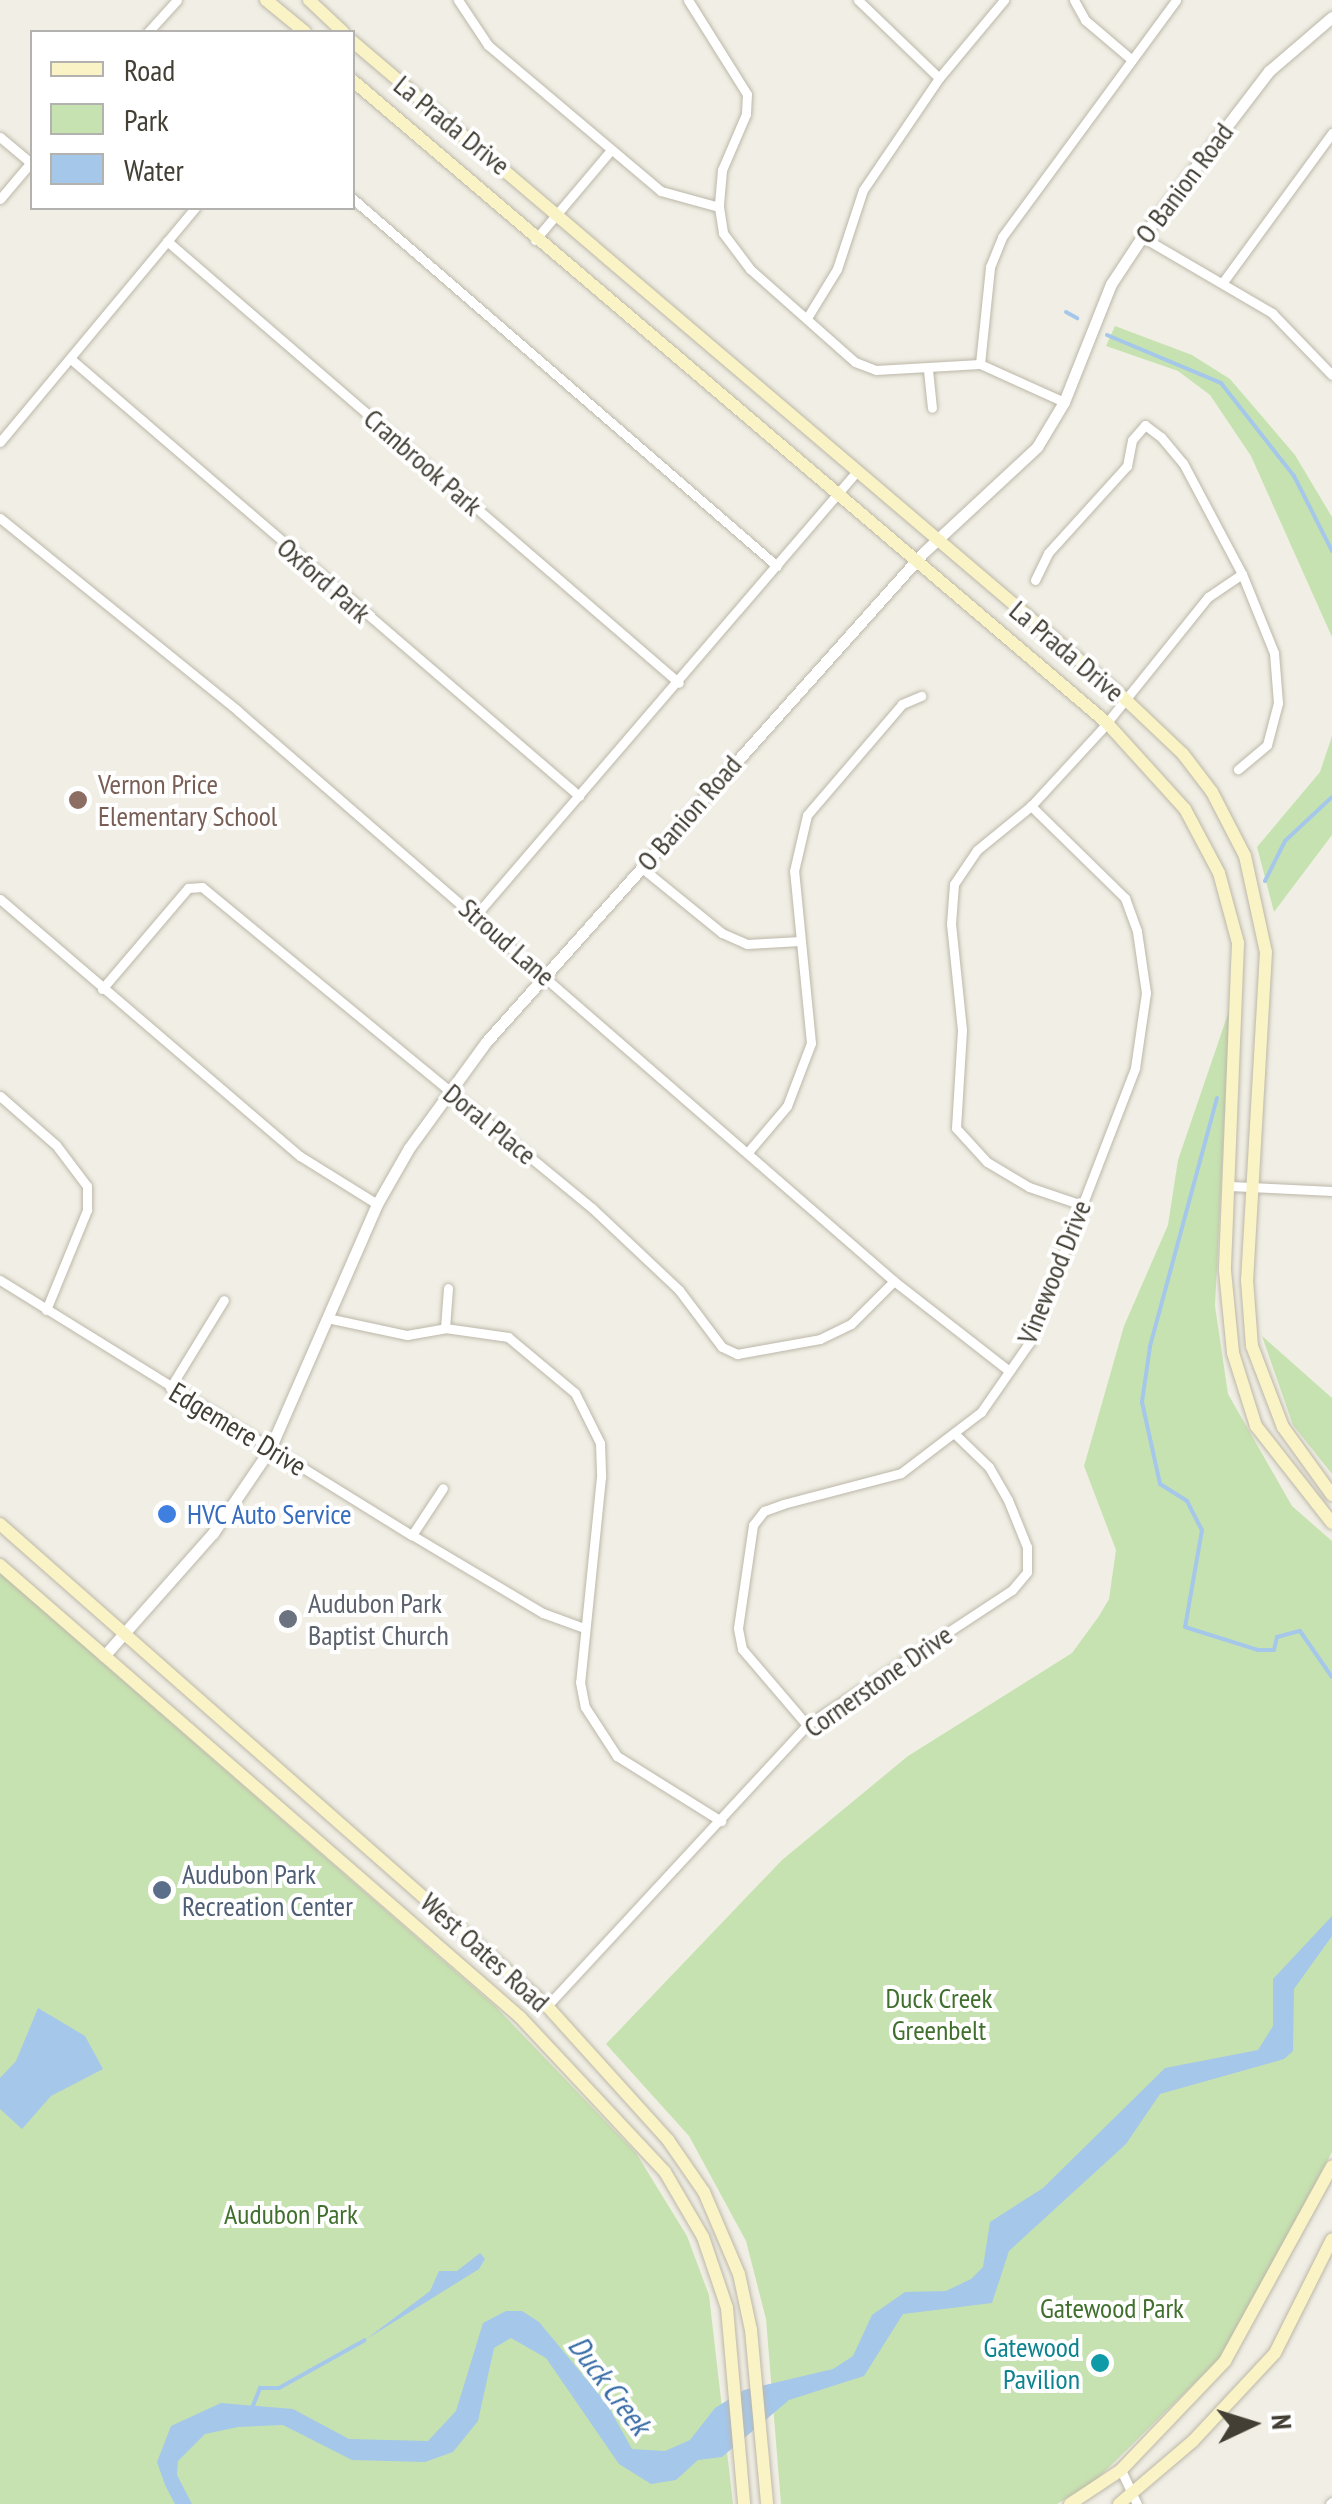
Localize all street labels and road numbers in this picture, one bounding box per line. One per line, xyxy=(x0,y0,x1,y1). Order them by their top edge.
street label: La Prada Drive xyxy=(387,68,517,182)
street label: O Banion Road xyxy=(1128,116,1240,250)
street label: Cranbrook Park xyxy=(357,401,489,523)
street label: Oxford Park xyxy=(270,530,378,630)
street label: La Prada Drive xyxy=(1003,593,1131,709)
street label: O Banion Road xyxy=(630,748,748,878)
street label: Stroud Lane xyxy=(452,891,562,993)
street label: Doral Place xyxy=(437,1076,543,1172)
street label: Vinewood Drive xyxy=(1010,1195,1098,1349)
street label: Edgemere Drive xyxy=(164,1375,312,1483)
street label: Cornerstone Drive xyxy=(797,1618,959,1744)
street label: West Oates Road xyxy=(414,1886,556,2018)

